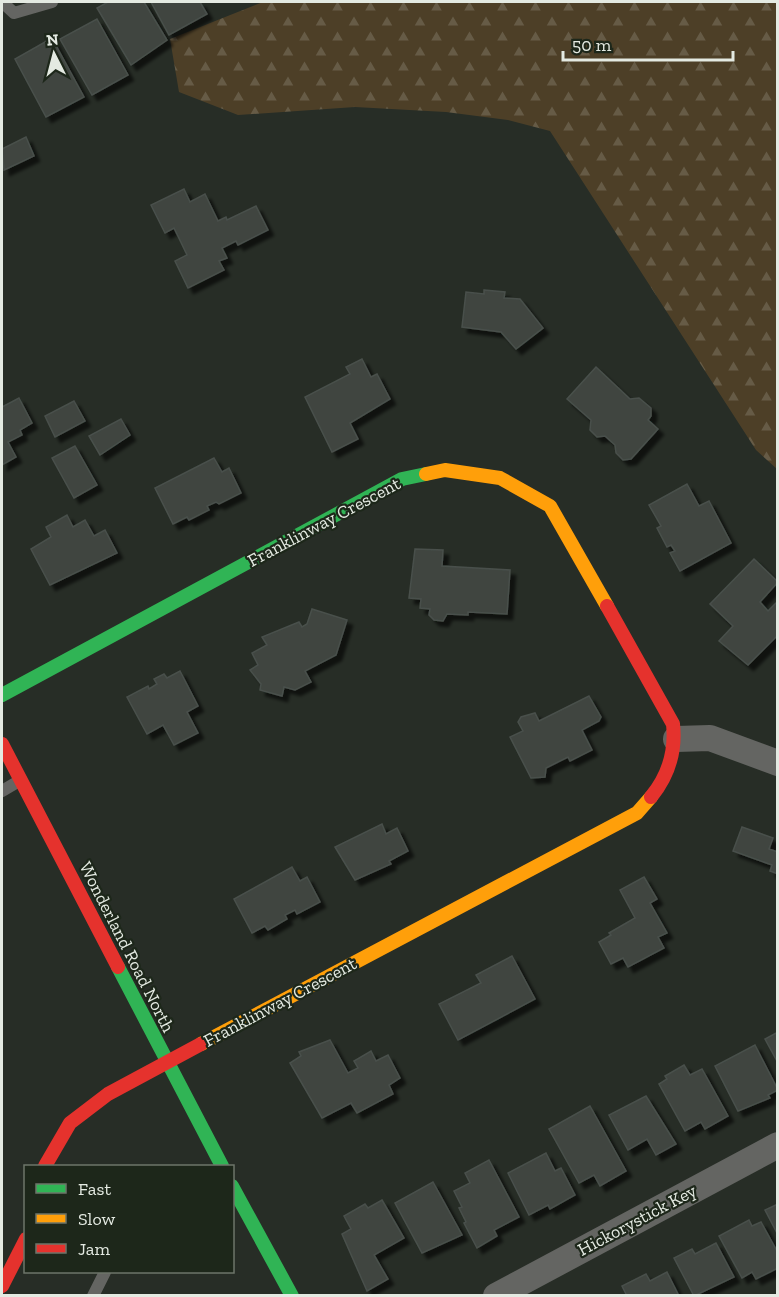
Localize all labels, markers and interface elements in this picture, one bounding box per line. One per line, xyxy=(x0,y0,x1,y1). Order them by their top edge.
north arrow xyxy=(24,24,84,84)
scale bar xyxy=(563,24,732,62)
text: N xyxy=(45,29,60,50)
text: 50 m xyxy=(572,34,612,56)
street label: Franklinway Crescent xyxy=(244,472,405,572)
street label: Wonderland Road North xyxy=(74,858,180,1036)
street label: Franklinway Crescent xyxy=(200,952,361,1052)
legend xyxy=(24,1165,234,1273)
text: Fast xyxy=(78,1178,111,1200)
street label: Hickorystick Key xyxy=(574,1179,701,1261)
text: Slow xyxy=(78,1208,115,1230)
text: Jam xyxy=(78,1238,110,1260)

